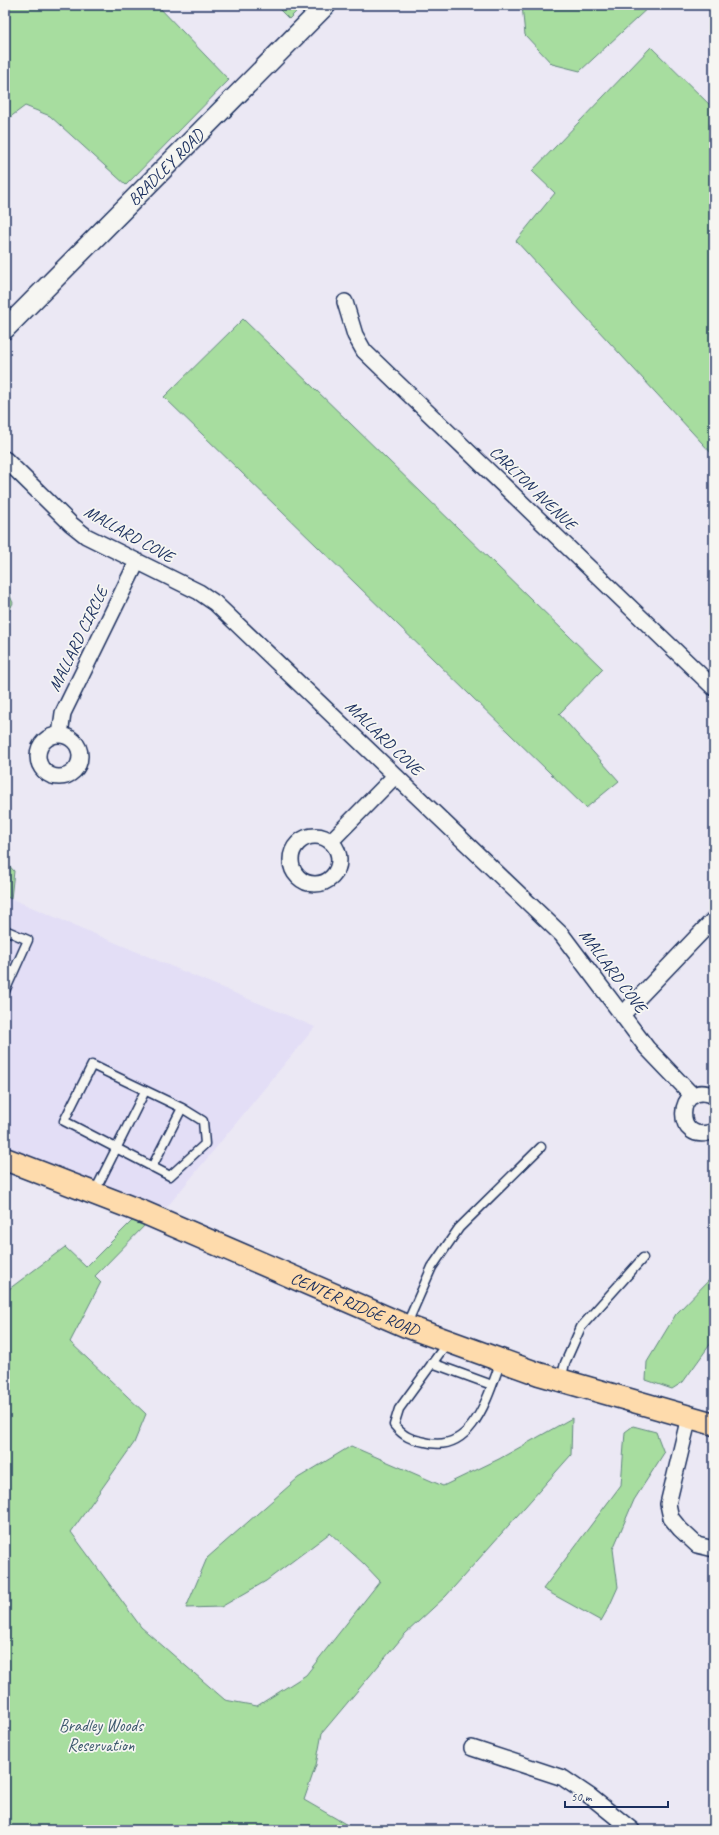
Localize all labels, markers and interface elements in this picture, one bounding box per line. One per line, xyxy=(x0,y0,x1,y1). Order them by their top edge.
street label: BRADLEY ROAD xyxy=(123,123,209,210)
street label: CARLTON AVENUE xyxy=(485,441,583,537)
street label: MALLARD COVE xyxy=(81,501,179,568)
street label: MALLARD CIRCLE xyxy=(44,581,113,695)
street label: MALLARD COVE xyxy=(341,696,428,781)
street label: MALLARD COVE xyxy=(575,925,652,1018)
street label: CENTER RIDGE ROAD xyxy=(288,1267,424,1341)
park label: Bradley Woods Reservation xyxy=(59,1715,145,1756)
scale bar xyxy=(565,1783,668,1809)
text: 50 m xyxy=(571,1789,593,1805)

